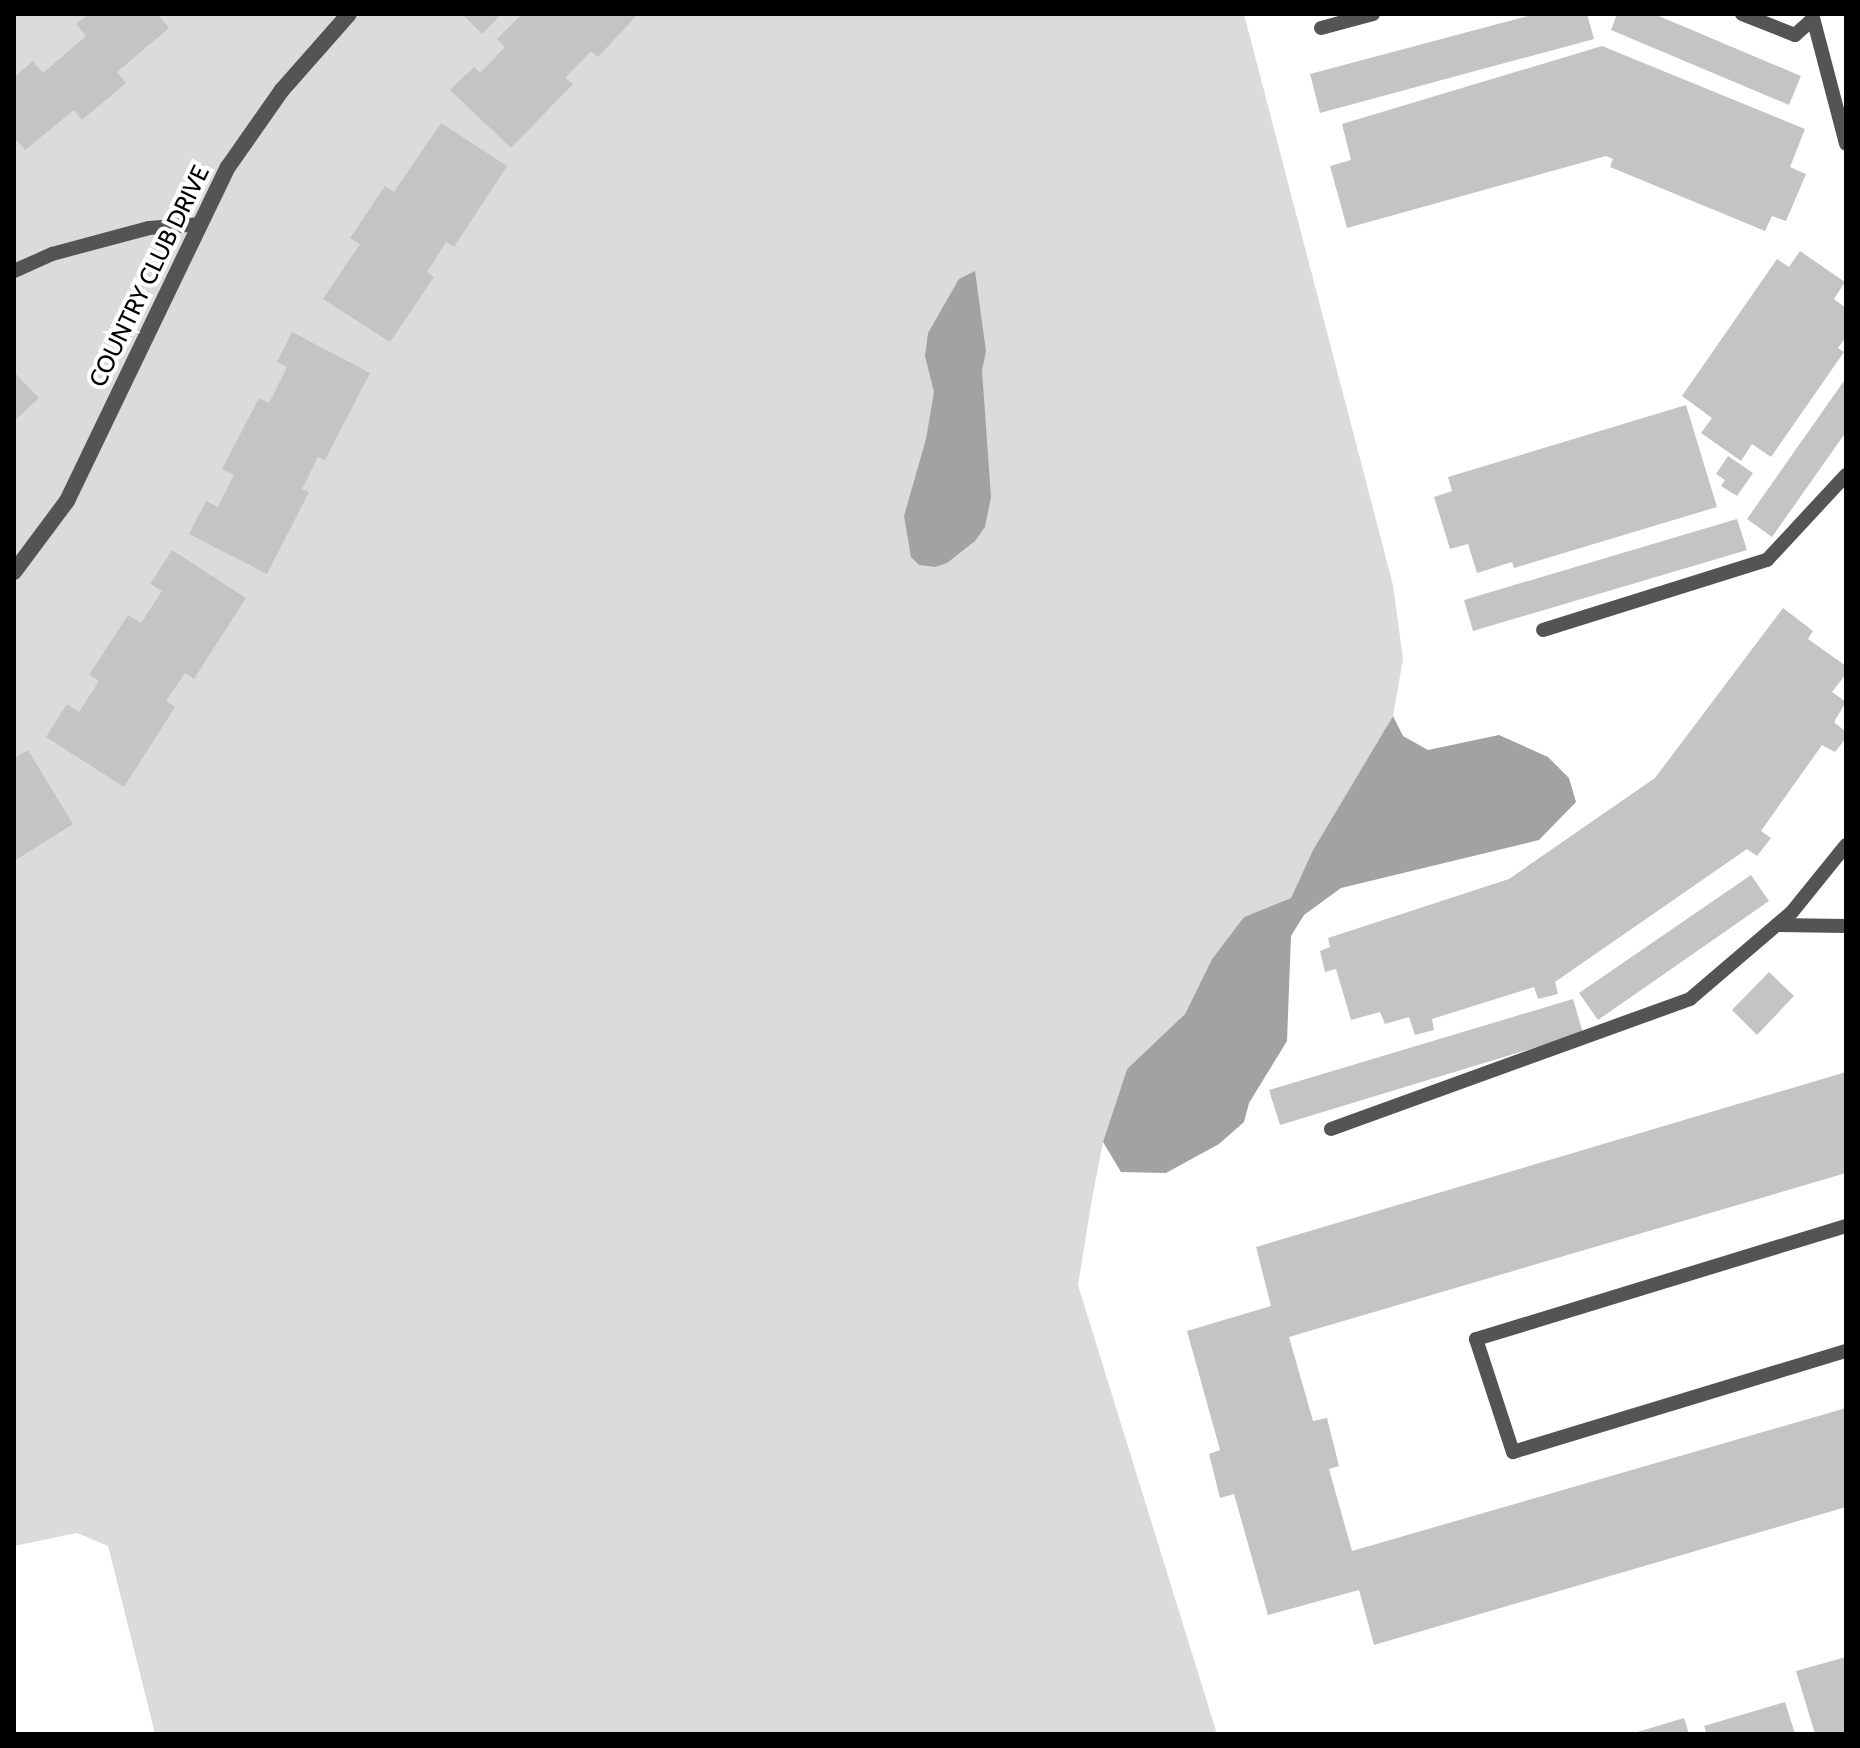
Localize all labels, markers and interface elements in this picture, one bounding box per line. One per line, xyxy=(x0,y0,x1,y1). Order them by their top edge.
street label: COUNTRY CLUB DRIVE xyxy=(83,161,215,391)

